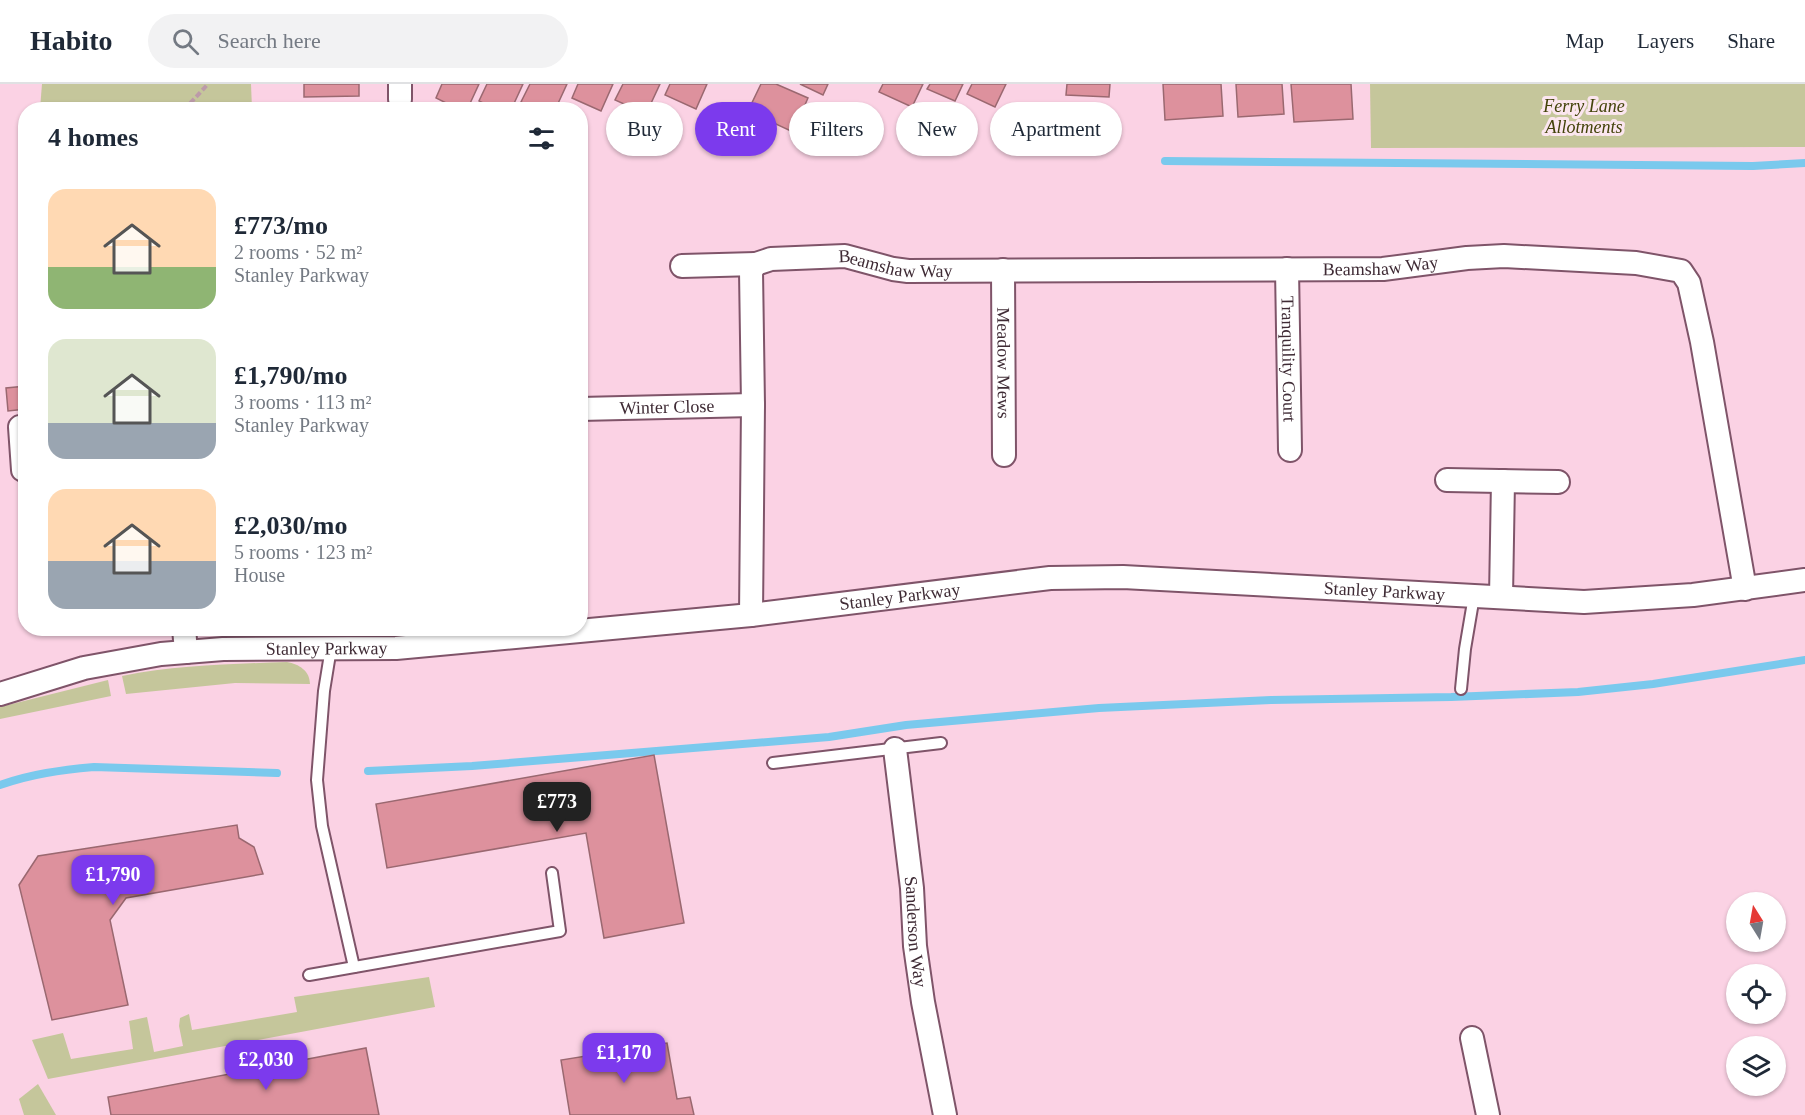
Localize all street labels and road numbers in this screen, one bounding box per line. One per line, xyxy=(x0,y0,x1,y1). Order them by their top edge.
street label: Beamshaw Way xyxy=(838,246,953,281)
street label: Beamshaw Way xyxy=(1323,252,1439,279)
street label: Tranquility Court xyxy=(1277,296,1300,422)
street label: Meadow Mews xyxy=(993,307,1014,419)
street label: Winter Close xyxy=(619,396,715,418)
street label: Stanley Parkway xyxy=(1323,578,1446,604)
street label: Stanley Parkway xyxy=(838,579,961,614)
street label: Stanley Parkway xyxy=(266,638,387,659)
street label: Sanderson Way xyxy=(901,875,931,989)

